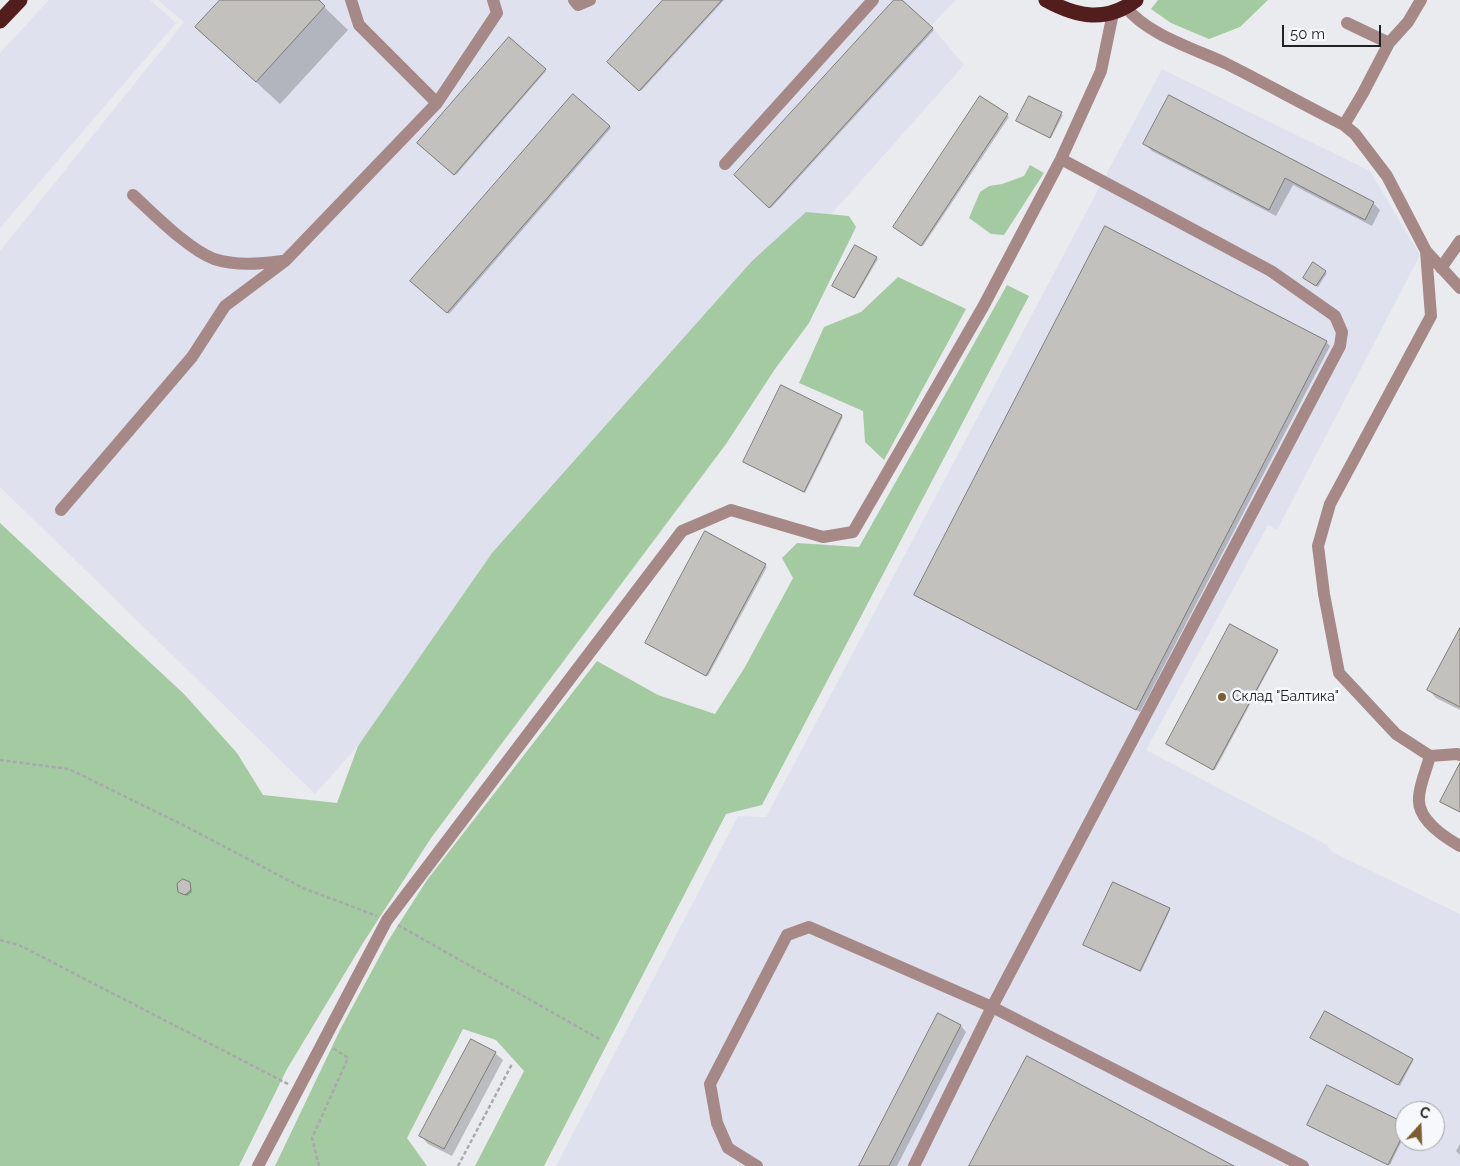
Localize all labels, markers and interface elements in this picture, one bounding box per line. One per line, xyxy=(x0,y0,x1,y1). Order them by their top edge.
scale bar xyxy=(1285,15,1384,47)
text: 50 m xyxy=(1290,25,1325,43)
place label: Склад "Балтика" xyxy=(1232,689,1339,705)
marker: Склад "Балтика" xyxy=(1216,691,1228,703)
north arrow xyxy=(1395,1101,1445,1151)
text: С xyxy=(1418,1104,1432,1122)

